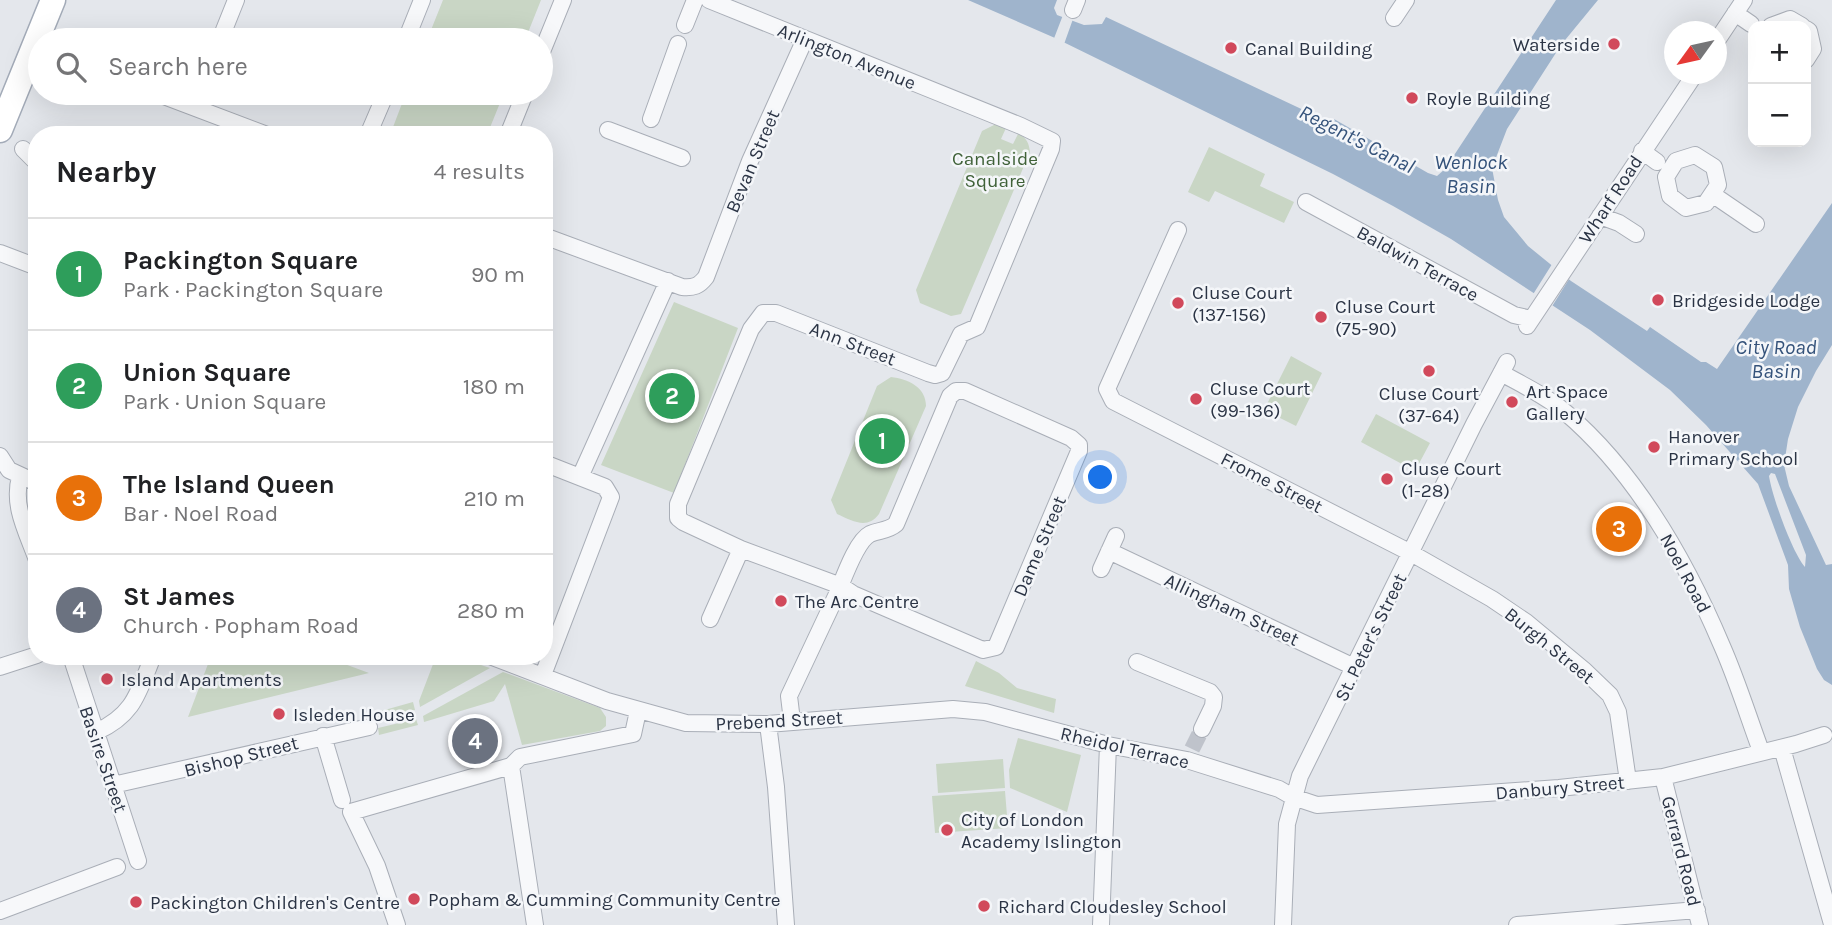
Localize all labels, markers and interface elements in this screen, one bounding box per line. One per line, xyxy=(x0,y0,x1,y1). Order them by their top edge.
street label: Arlington Avenue xyxy=(774,19,919,95)
north arrow xyxy=(1664,21,1727,84)
map controls xyxy=(1748,21,1811,147)
button: + xyxy=(1748,21,1811,84)
search box xyxy=(28,28,553,105)
place label: Waterside xyxy=(1513,34,1600,56)
marker: Waterside xyxy=(1606,36,1622,52)
place label: Canal Building xyxy=(1245,38,1373,60)
marker: Canal Building xyxy=(1223,40,1239,56)
icon: search xyxy=(52,48,90,86)
text: Search here xyxy=(108,51,248,82)
button: − xyxy=(1748,84,1811,147)
place label: Royle Building xyxy=(1426,88,1550,110)
marker: Royle Building xyxy=(1404,90,1420,106)
water label: Regent's Canal xyxy=(1295,100,1419,178)
street label: Bevan Street xyxy=(721,107,784,216)
park label: Canalside Square xyxy=(952,148,1038,192)
water label: Wenlock Basin xyxy=(1434,150,1508,198)
street label: Wharf Road xyxy=(1574,151,1647,248)
text: Nearby xyxy=(56,154,156,190)
text: 4 results xyxy=(433,158,525,185)
street label: Baldwin Terrace xyxy=(1353,221,1482,306)
text: Packington Square xyxy=(123,245,358,276)
text: 1 xyxy=(75,261,83,288)
text: 90 m xyxy=(471,261,525,288)
text: Park · Packington Square xyxy=(123,276,383,303)
place label: Cluse Court (137-156) xyxy=(1192,282,1292,326)
place label: Bridgeside Lodge xyxy=(1672,290,1820,312)
marker: Bridgeside Lodge xyxy=(1650,292,1666,308)
marker: Cluse Court (137-156) xyxy=(1170,295,1186,311)
place label: Cluse Court (75-90) xyxy=(1335,296,1435,340)
marker: Cluse Court (75-90) xyxy=(1313,309,1329,325)
street label: Ann Street xyxy=(806,317,899,370)
water label: City Road Basin xyxy=(1735,335,1817,383)
text: Union Square xyxy=(123,357,291,388)
marker: Cluse Court (37-64) xyxy=(1421,363,1437,379)
pin: 2 xyxy=(649,370,695,422)
text: 2 xyxy=(72,373,86,400)
text: 180 m xyxy=(463,373,525,400)
place label: Cluse Court (99-136) xyxy=(1210,378,1310,422)
place label: Art Space Gallery xyxy=(1526,381,1608,425)
place label: Cluse Court (37-64) xyxy=(1379,383,1479,427)
text: Park · Union Square xyxy=(123,388,326,415)
marker: Cluse Court (99-136) xyxy=(1188,391,1204,407)
marker: Art Space Gallery xyxy=(1504,394,1520,410)
pin: 1 xyxy=(859,415,905,467)
place label: Hanover Primary School xyxy=(1668,426,1798,470)
marker: Hanover Primary School xyxy=(1646,439,1662,455)
street label: Frome Street xyxy=(1217,448,1326,518)
place label: Cluse Court (1-28) xyxy=(1401,458,1501,502)
your location xyxy=(1083,460,1117,494)
text: The Island Queen xyxy=(123,469,335,500)
marker: Cluse Court (1-28) xyxy=(1379,471,1395,487)
text: 3 xyxy=(72,485,86,512)
text: 210 m xyxy=(463,485,525,512)
street label: Dame Street xyxy=(1009,493,1071,600)
text: Bar · Noel Road xyxy=(123,500,278,527)
pin: 3 xyxy=(1596,503,1642,555)
street label: Noel Road xyxy=(1655,530,1715,617)
street label: Allingham Street xyxy=(1161,569,1302,651)
street label: St. Peter's Street xyxy=(1330,570,1411,705)
text: St James xyxy=(123,581,235,612)
place label: The Arc Centre xyxy=(795,591,919,613)
marker: The Arc Centre xyxy=(773,593,789,609)
text: 4 xyxy=(72,597,86,624)
text: 280 m xyxy=(457,597,525,624)
street label: Burgh Street xyxy=(1500,603,1599,689)
text: Church · Popham Road xyxy=(123,612,359,639)
place label: Island Apartments xyxy=(121,669,282,691)
marker: Island Apartments xyxy=(99,671,115,687)
street label: Basire Street xyxy=(75,703,132,815)
place label: Isleden House xyxy=(293,704,415,726)
marker: Isleden House xyxy=(271,706,287,722)
street label: Prebend Street xyxy=(715,707,843,735)
pin: 4 xyxy=(452,715,498,767)
street label: Rheidol Terrace xyxy=(1058,722,1191,773)
street label: Bishop Street xyxy=(182,732,301,782)
street label: Danbury Street xyxy=(1495,771,1626,805)
street label: Gerrard Road xyxy=(1657,794,1705,909)
place label: City of London Academy Islington xyxy=(961,809,1122,853)
marker: City of London Academy Islington xyxy=(939,822,955,838)
place label: Popham & Cumming Community Centre xyxy=(428,889,781,911)
marker: Popham & Cumming Community Centre xyxy=(406,891,422,907)
place label: Packington Children's Centre xyxy=(150,892,400,914)
marker: Packington Children's Centre xyxy=(128,894,144,910)
place label: Richard Cloudesley School xyxy=(998,896,1227,918)
marker: Richard Cloudesley School xyxy=(976,898,992,914)

